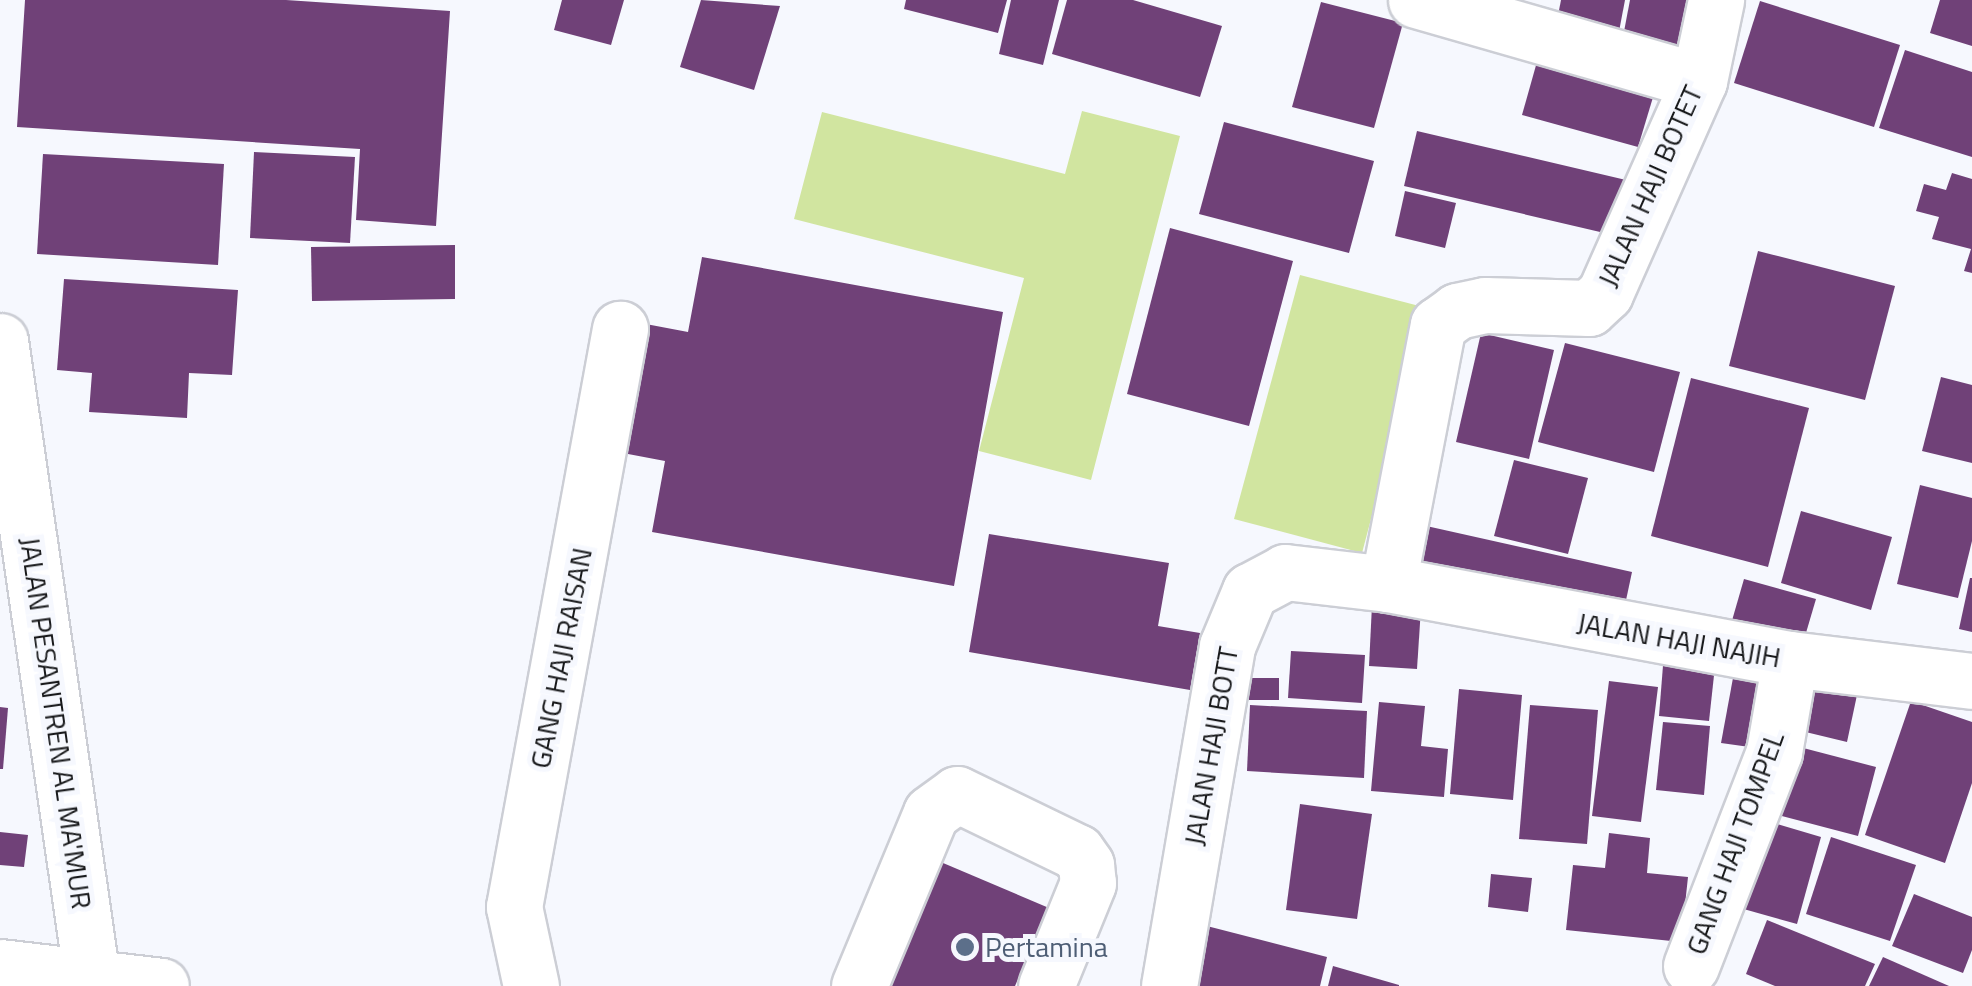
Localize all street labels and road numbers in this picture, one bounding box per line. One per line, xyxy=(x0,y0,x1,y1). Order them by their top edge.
street label: JALAN HAJI BOTET xyxy=(1591,80,1709,292)
street label: JALAN PESANTREN AL MA'MUR xyxy=(13,535,99,911)
street label: GANG HAJI RAISAN xyxy=(523,545,599,771)
street label: JALAN HAJI NAJIH xyxy=(1575,606,1783,674)
street label: JALAN HAJI BOTT xyxy=(1177,644,1245,848)
street label: GANG HAJI TOMPEL xyxy=(1679,727,1791,959)

